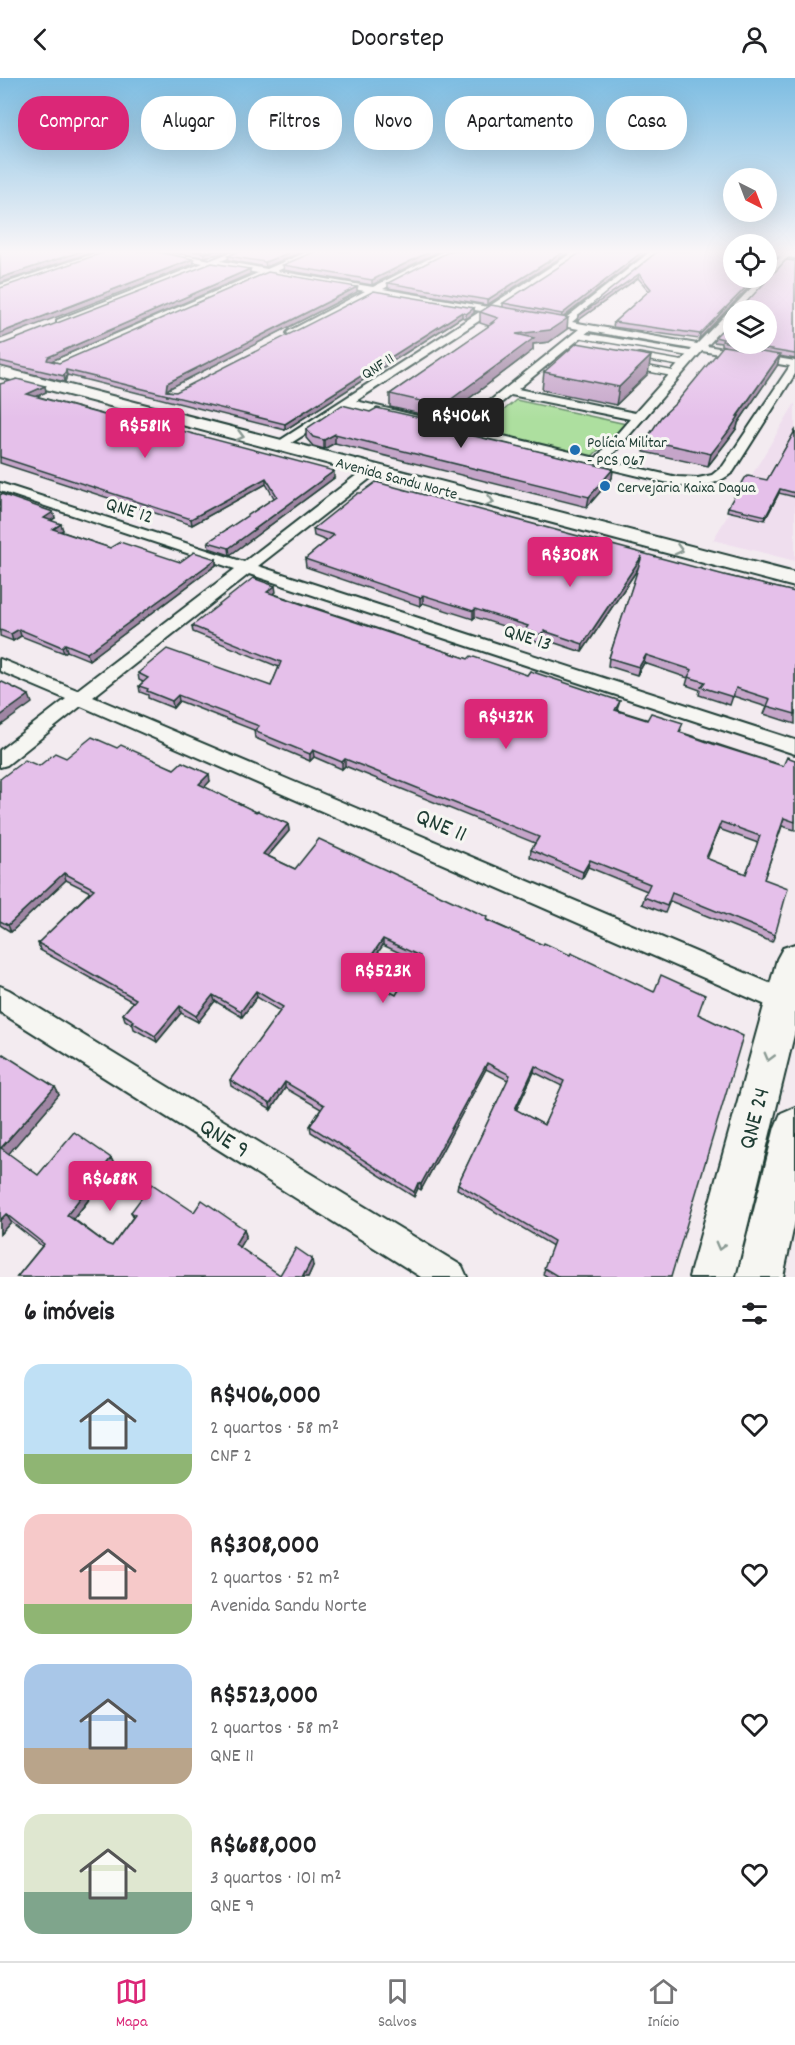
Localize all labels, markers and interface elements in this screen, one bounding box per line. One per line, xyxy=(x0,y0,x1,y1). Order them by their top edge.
text: Doorstep xyxy=(351,20,444,59)
icon: back xyxy=(24,23,57,56)
icon: person xyxy=(738,23,771,56)
chip: Comprar xyxy=(18,96,129,150)
chip: Alugar xyxy=(141,96,236,150)
chip: Filtros xyxy=(248,96,342,150)
chip: Novo xyxy=(354,96,433,150)
chip: Apartamento xyxy=(445,96,594,150)
chip: Casa xyxy=(606,96,687,150)
north arrow xyxy=(723,168,777,222)
map controls xyxy=(723,168,777,354)
button: locate xyxy=(723,234,777,288)
button: layers xyxy=(723,300,777,354)
street label: QNF 11 xyxy=(357,348,399,386)
pin: R$406K xyxy=(412,398,510,449)
text: R$406K xyxy=(432,403,490,431)
pin: R$581K xyxy=(96,408,194,459)
text: R$581K xyxy=(120,413,170,441)
one-way arrow xyxy=(235,428,245,441)
place label: Polícia Militar - PCS 067 xyxy=(587,432,667,473)
marker: Polícia Militar - PCS 067 xyxy=(568,443,582,457)
street label: Avenida Sandu Norte xyxy=(333,452,460,507)
place label: Cervejaria Kaixa Dagua xyxy=(617,477,756,500)
marker: Cervejaria Kaixa Dagua xyxy=(598,479,612,493)
street label: QNE 12 xyxy=(102,491,156,533)
one-way arrow xyxy=(485,493,495,506)
pin: R$308K xyxy=(521,537,619,588)
text: R$308K xyxy=(542,542,598,570)
one-way arrow xyxy=(673,542,683,555)
street label: QNE 13 xyxy=(500,618,554,660)
pin: R$432K xyxy=(457,699,555,750)
text: R$432K xyxy=(478,704,534,732)
street label: QNE 11 xyxy=(410,801,472,853)
pin: R$523K xyxy=(334,953,432,1004)
text: R$523K xyxy=(355,958,411,986)
one-way arrow xyxy=(764,1052,777,1062)
street label: QNE 24 xyxy=(731,1084,780,1153)
street label: QNE 9 xyxy=(192,1111,255,1168)
pin: R$688K xyxy=(61,1161,159,1212)
text: R$688K xyxy=(83,1166,137,1194)
one-way arrow xyxy=(714,1241,727,1251)
text: 6 imóveis xyxy=(24,1295,115,1332)
icon: filters xyxy=(738,1297,771,1330)
text: R$406,000 xyxy=(210,1378,321,1415)
icon: home xyxy=(72,1388,144,1460)
icon: heart xyxy=(738,1408,771,1441)
text: 2 quartos · 58 m² xyxy=(210,1415,339,1443)
text: CNF 2 xyxy=(210,1443,252,1471)
text: R$308,000 xyxy=(210,1528,319,1565)
icon: home xyxy=(72,1538,144,1610)
icon: heart xyxy=(738,1558,771,1591)
text: 2 quartos · 52 m² xyxy=(210,1565,340,1593)
text: Avenida Sandu Norte xyxy=(210,1593,367,1621)
text: R$523,000 xyxy=(210,1678,318,1715)
icon: home xyxy=(72,1688,144,1760)
icon: heart xyxy=(738,1708,771,1741)
text: 2 quartos · 58 m² xyxy=(210,1715,339,1743)
text: QNE 11 xyxy=(210,1743,254,1771)
text: R$688,000 xyxy=(210,1828,317,1865)
icon: home xyxy=(72,1838,144,1910)
icon: heart xyxy=(738,1858,771,1891)
text: 3 quartos · 101 m² xyxy=(210,1865,341,1893)
text: QNE 9 xyxy=(210,1893,254,1921)
tab: Mapa xyxy=(115,1975,148,2034)
tab: Salvos xyxy=(378,1975,417,2034)
tab: Início xyxy=(647,1975,680,2034)

